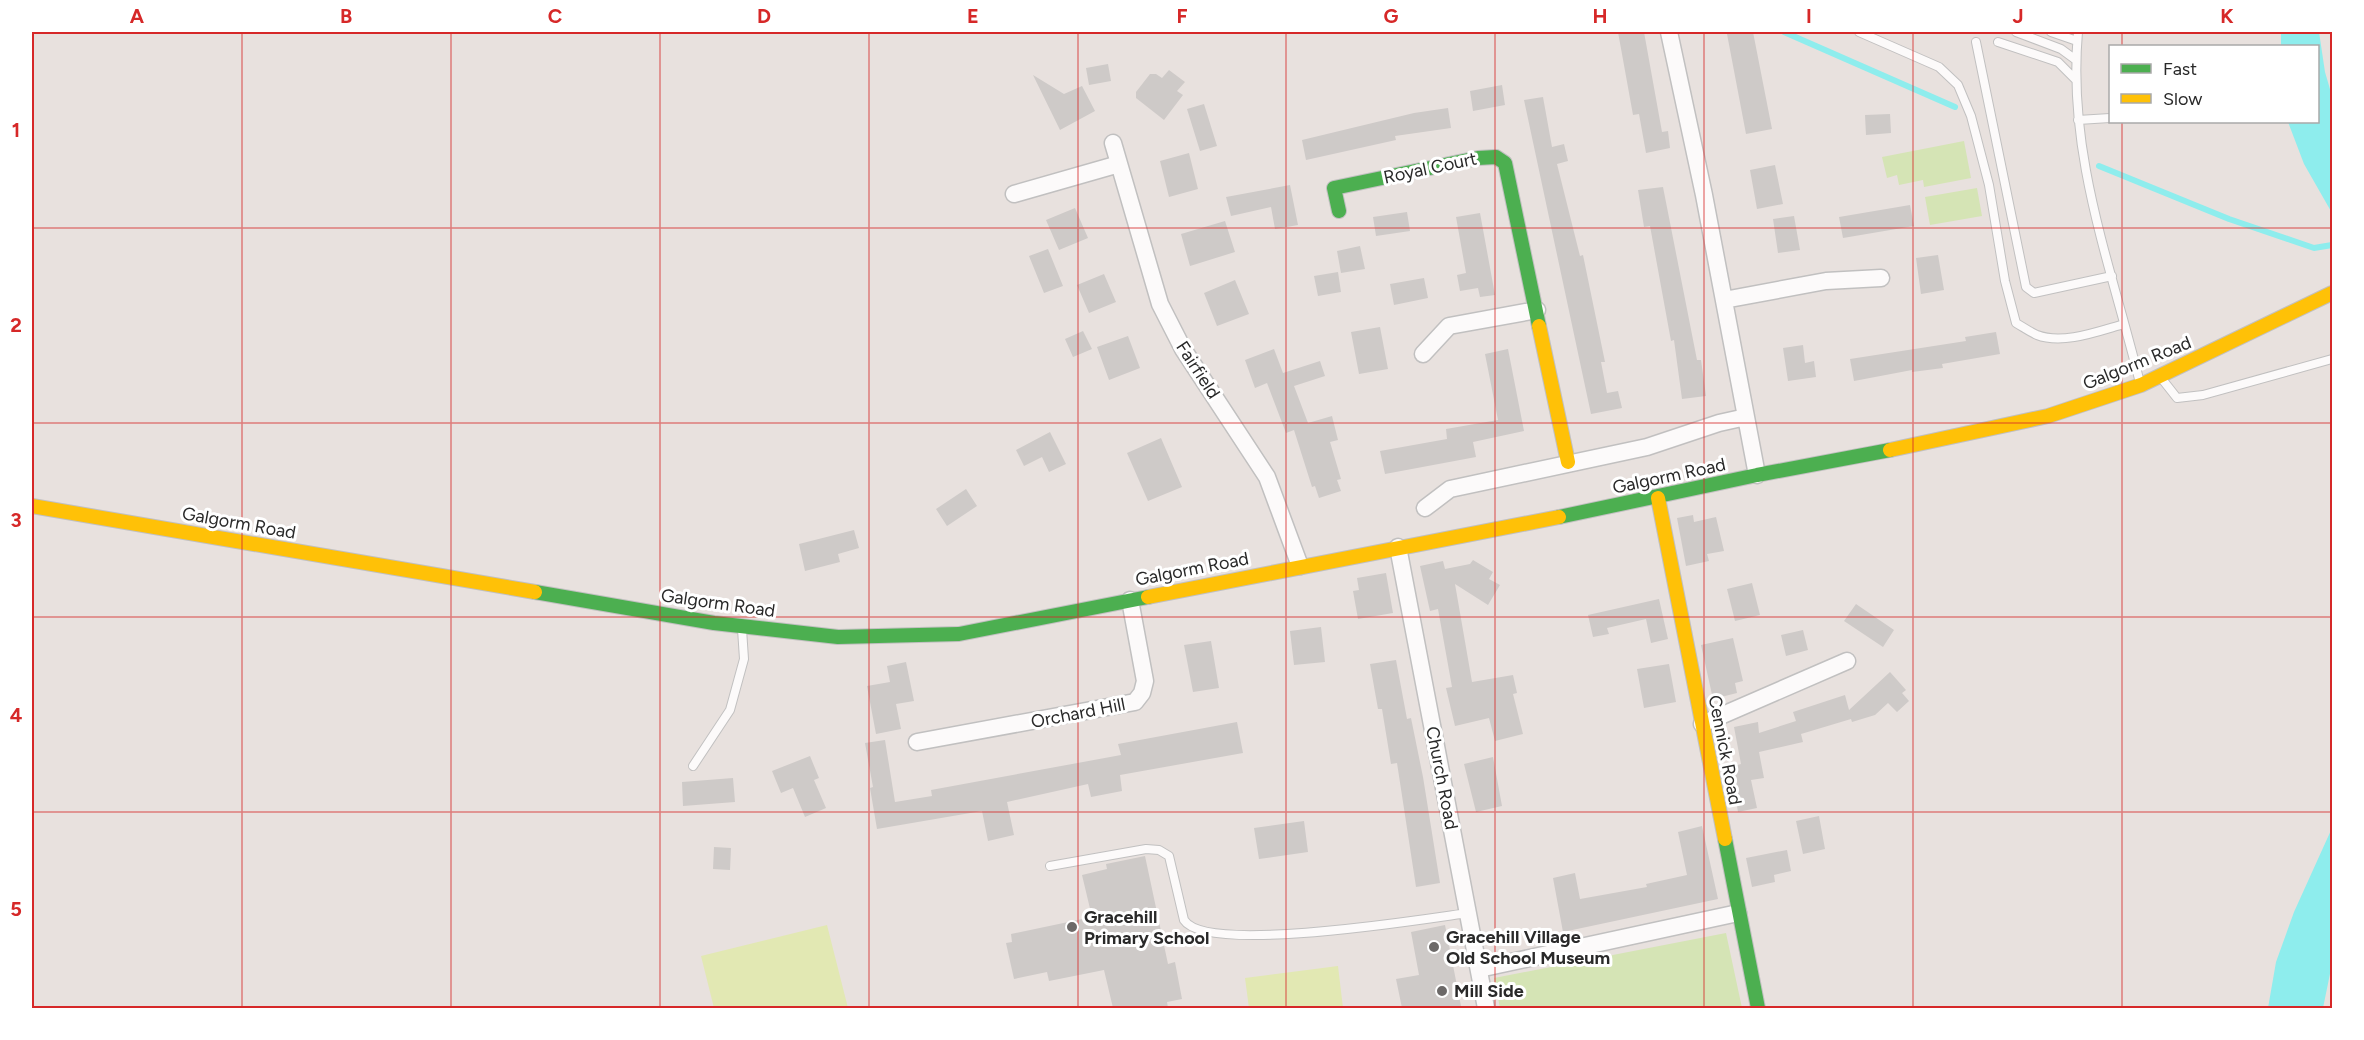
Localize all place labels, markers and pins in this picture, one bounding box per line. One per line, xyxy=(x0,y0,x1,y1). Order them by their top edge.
place label: Gracehill Primary School xyxy=(1084,906,1209,949)
marker: Gracehill Primary School xyxy=(1065,920,1079,934)
place label: Gracehill Village Old School Museum xyxy=(1446,926,1610,969)
marker: Gracehill Village Old School Museum xyxy=(1427,940,1441,954)
place label: Mill Side xyxy=(1454,980,1524,1002)
marker: Mill Side xyxy=(1435,984,1449,998)

